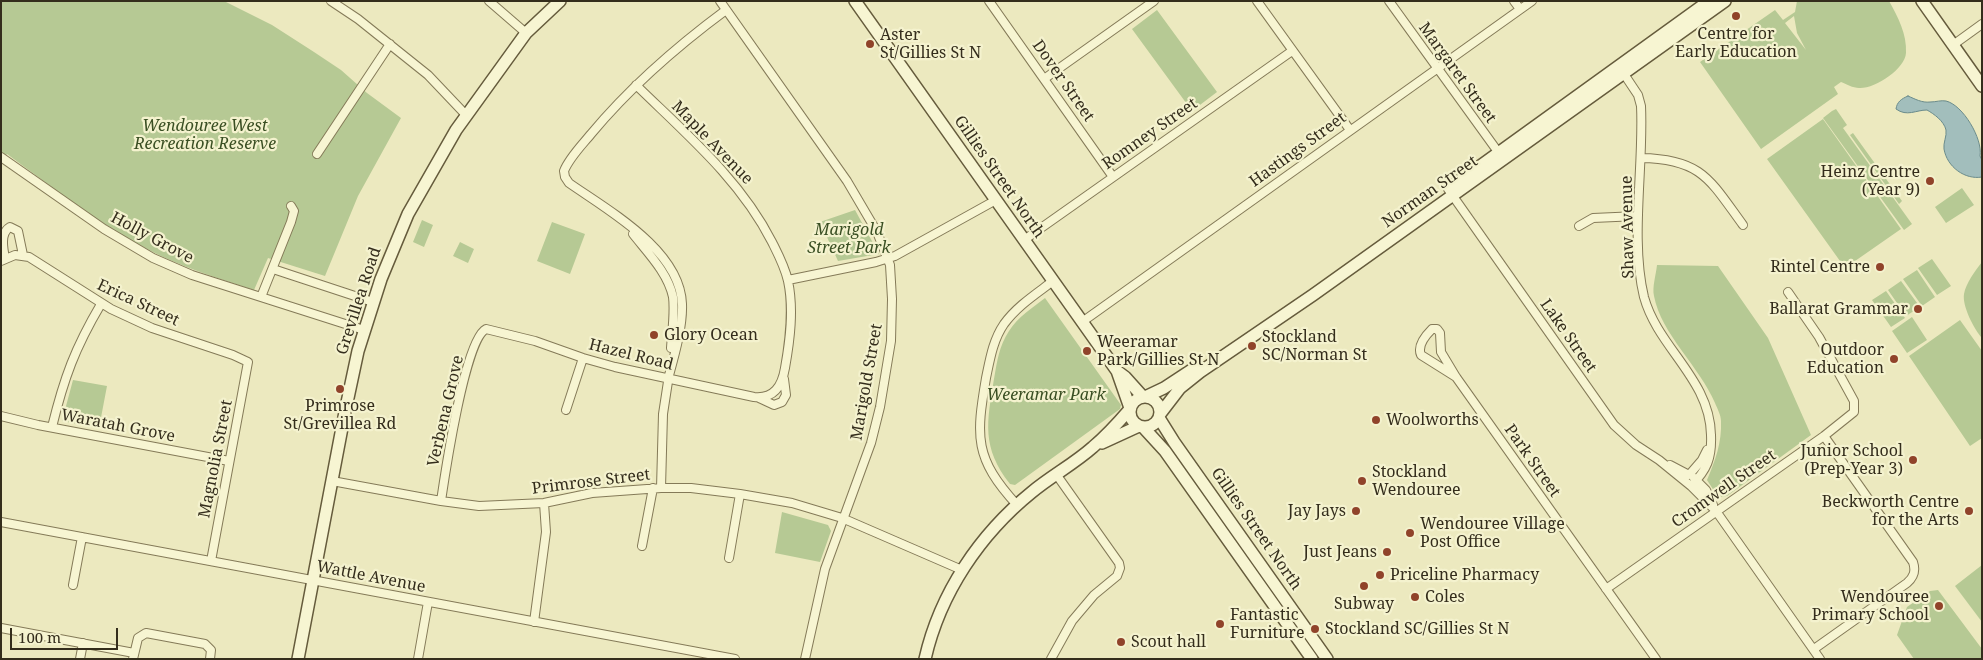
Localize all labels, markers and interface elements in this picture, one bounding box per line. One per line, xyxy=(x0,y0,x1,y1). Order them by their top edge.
marker: Centre for Early Education xyxy=(1730,10,1742,22)
street label: Margaret Street xyxy=(1414,19,1500,127)
place label: Centre for Early Education xyxy=(1675,24,1797,62)
place label: Aster St/Gillies St N xyxy=(880,25,981,63)
street label: Dover Street xyxy=(1028,37,1098,125)
marker: Aster St/Gillies St N xyxy=(864,38,876,50)
street label: Romney Street xyxy=(1099,94,1201,174)
street label: Maple Avenue xyxy=(667,97,757,189)
street label: Hastings Street xyxy=(1246,109,1350,191)
street label: Gillies Street North xyxy=(950,112,1048,242)
park label: Wendouree West Recreation Reserve xyxy=(134,116,276,154)
street label: Norman Street xyxy=(1379,152,1481,232)
place label: Heinz Centre (Year 9) xyxy=(1821,162,1920,200)
street label: Shaw Avenue xyxy=(1618,175,1638,279)
marker: Heinz Centre (Year 9) xyxy=(1924,175,1936,187)
street label: Holly Grove xyxy=(107,208,197,268)
park label: Marigold Street Park xyxy=(807,220,891,258)
street label: Grevillea Road xyxy=(333,245,385,357)
place label: Rintel Centre xyxy=(1770,257,1870,277)
marker: Rintel Centre xyxy=(1874,261,1886,273)
street label: Erica Street xyxy=(94,276,182,330)
street label: Lake Street xyxy=(1536,296,1600,376)
place label: Ballarat Grammar xyxy=(1769,299,1908,319)
marker: Ballarat Grammar xyxy=(1912,303,1924,315)
street label: Marigold Street xyxy=(847,322,887,442)
place label: Glory Ocean xyxy=(664,325,758,345)
place label: Stockland SC/Norman St xyxy=(1262,327,1367,365)
marker: Glory Ocean xyxy=(648,329,660,341)
place label: Weeramar Park/Gillies St N xyxy=(1097,332,1219,370)
street label: Hazel Road xyxy=(587,335,675,375)
marker: Stockland SC/Norman St xyxy=(1246,340,1258,352)
place label: Outdoor Education xyxy=(1807,340,1884,378)
marker: Weeramar Park/Gillies St N xyxy=(1081,345,1093,357)
street label: Verbena Grove xyxy=(424,353,468,469)
marker: Outdoor Education xyxy=(1888,353,1900,365)
marker: Primrose St/Grevillea Rd xyxy=(334,383,346,395)
park label: Weeramar Park xyxy=(987,385,1105,405)
place label: Primrose St/Grevillea Rd xyxy=(284,396,396,434)
street label: Magnolia Street xyxy=(195,398,237,520)
street label: Waratah Grove xyxy=(59,406,177,446)
place label: Woolworths xyxy=(1386,410,1479,430)
marker: Woolworths xyxy=(1370,414,1382,426)
street label: Park Street xyxy=(1500,421,1564,501)
place label: Junior School (Prep-Year 3) xyxy=(1801,441,1903,479)
street label: Cromwell Street xyxy=(1668,446,1780,532)
marker: Junior School (Prep-Year 3) xyxy=(1907,454,1919,466)
place label: Stockland Wendouree xyxy=(1372,462,1461,500)
street label: Gillies Street North xyxy=(1207,464,1305,594)
street label: Primrose Street xyxy=(531,465,651,499)
marker: Stockland Wendouree xyxy=(1356,475,1368,487)
place label: Beckworth Centre for the Arts xyxy=(1822,492,1959,530)
place label: Jay Jays xyxy=(1288,501,1346,521)
marker: Jay Jays xyxy=(1350,505,1362,517)
marker: Beckworth Centre for the Arts xyxy=(1963,505,1975,517)
place label: Wendouree Village Post Office xyxy=(1420,514,1565,552)
marker: Wendouree Village Post Office xyxy=(1404,527,1416,539)
place label: Just Jeans xyxy=(1303,542,1377,562)
marker: Just Jeans xyxy=(1381,546,1393,558)
street label: Wattle Avenue xyxy=(315,557,427,597)
place label: Priceline Pharmacy xyxy=(1390,565,1539,585)
marker: Priceline Pharmacy xyxy=(1374,569,1386,581)
marker: Subway xyxy=(1358,580,1370,592)
place label: Coles xyxy=(1425,587,1465,607)
place label: Wendouree Primary School xyxy=(1812,587,1929,625)
marker: Coles xyxy=(1409,591,1421,603)
place label: Subway xyxy=(1334,594,1394,614)
marker: Wendouree Primary School xyxy=(1933,600,1945,612)
place label: Fantastic Furniture xyxy=(1230,605,1304,643)
scale bar xyxy=(12,618,120,650)
marker: Fantastic Furniture xyxy=(1214,618,1226,630)
place label: Stockland SC/Gillies St N xyxy=(1325,619,1509,639)
marker: Stockland SC/Gillies St N xyxy=(1309,623,1321,635)
text: 100 m xyxy=(18,627,61,647)
place label: Scout hall xyxy=(1131,632,1206,652)
marker: Scout hall xyxy=(1115,636,1127,648)

